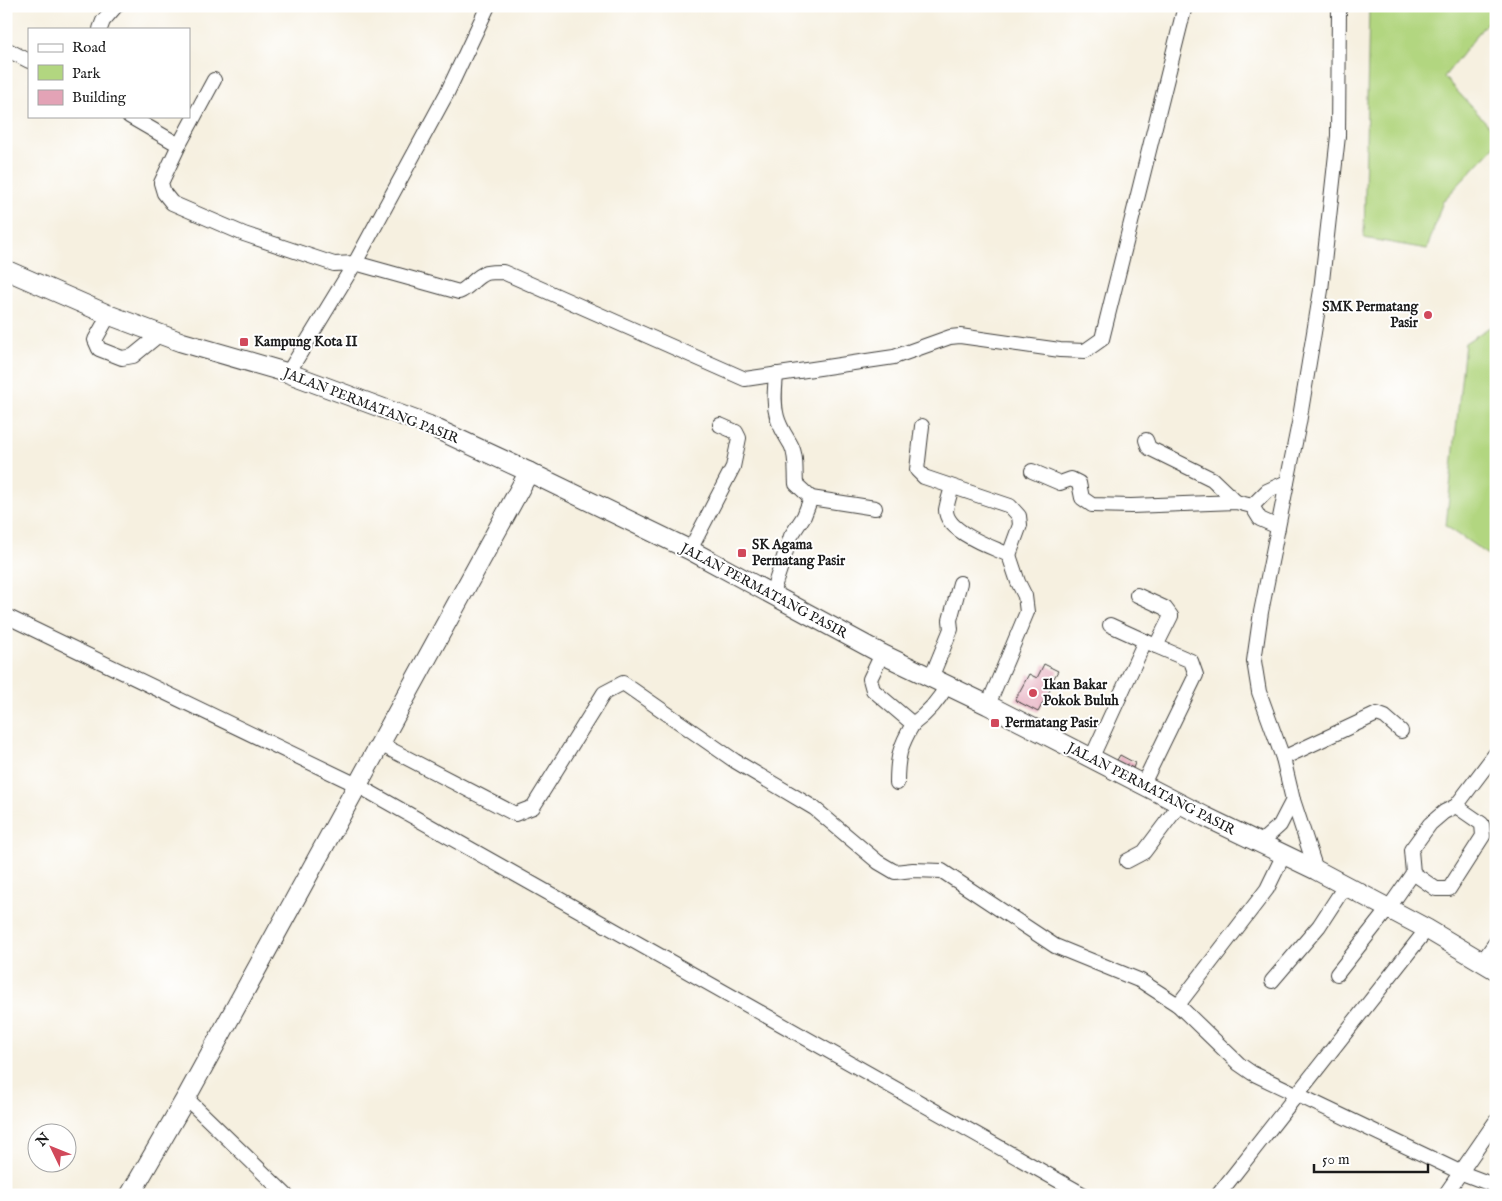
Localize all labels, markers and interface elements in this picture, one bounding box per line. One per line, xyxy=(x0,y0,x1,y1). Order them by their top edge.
legend xyxy=(28,28,190,118)
text: Road xyxy=(72,38,107,57)
text: Park xyxy=(72,64,102,83)
text: Building xyxy=(72,88,127,107)
place label: SMK Permatang Pasir xyxy=(1322,298,1419,332)
marker: SMK Permatang Pasir xyxy=(1422,309,1434,321)
place label: Kampung Kota II xyxy=(254,333,357,351)
marker: Kampung Kota II xyxy=(238,336,250,348)
street label: JALAN PERMATANG PASIR xyxy=(279,363,462,448)
place label: SK Agama Permatang Pasir xyxy=(752,536,846,570)
street label: JALAN PERMATANG PASIR xyxy=(676,538,851,643)
marker: SK Agama Permatang Pasir xyxy=(736,547,748,559)
place label: Ikan Bakar Pokok Buluh xyxy=(1043,676,1119,710)
marker: Ikan Bakar Pokok Buluh xyxy=(1027,687,1039,699)
place label: Permatang Pasir xyxy=(1005,714,1099,732)
marker: Permatang Pasir xyxy=(989,717,1001,729)
street label: JALAN PERMATANG PASIR xyxy=(1062,738,1238,840)
north arrow xyxy=(28,1124,78,1174)
text: N xyxy=(32,1129,54,1151)
scale bar xyxy=(1314,1141,1428,1173)
text: 50 m xyxy=(1322,1150,1350,1169)

